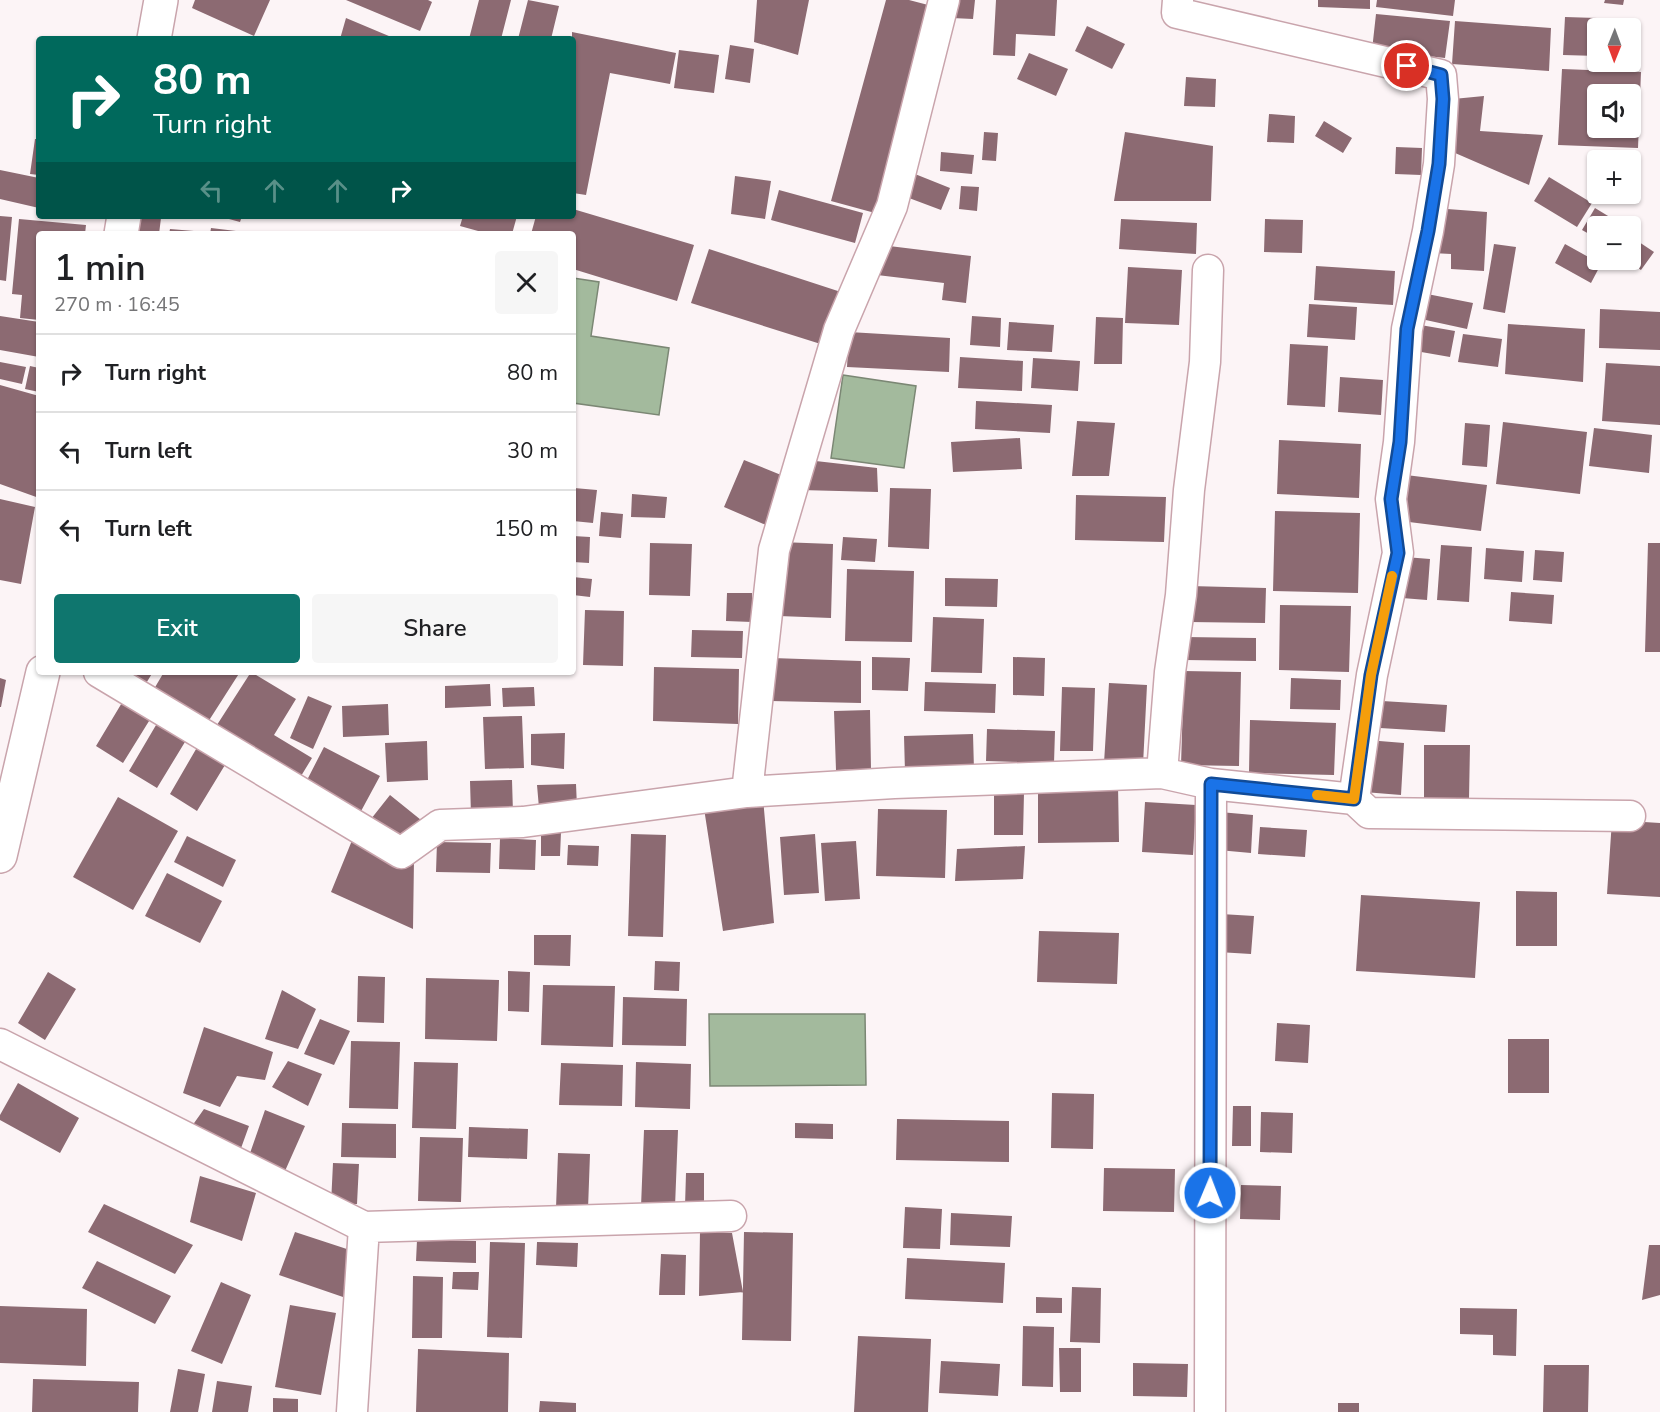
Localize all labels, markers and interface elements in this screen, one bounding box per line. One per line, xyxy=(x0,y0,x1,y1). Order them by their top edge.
north arrow xyxy=(1587,18,1641,72)
map controls xyxy=(1587,18,1641,270)
pin xyxy=(1381,40,1432,91)
icon: arrive xyxy=(1390,49,1423,82)
text: 80 m xyxy=(153,52,252,109)
icon: right xyxy=(54,60,132,138)
button: sound xyxy=(1587,84,1641,138)
text: Turn right xyxy=(153,106,271,143)
button: + xyxy=(1587,150,1641,204)
icon: left xyxy=(195,174,228,207)
icon: ahead xyxy=(258,174,291,207)
icon: ahead xyxy=(321,174,354,207)
icon: right xyxy=(384,174,417,207)
button: − xyxy=(1587,216,1641,270)
text: 1 min xyxy=(54,244,146,293)
button: close xyxy=(495,251,558,314)
text: 270 m · 16:45 xyxy=(54,291,180,318)
icon: right xyxy=(54,357,87,390)
text: Turn right xyxy=(105,358,206,388)
text: 80 m xyxy=(507,358,558,388)
icon: left xyxy=(54,435,87,468)
text: Turn left xyxy=(105,436,192,466)
text: 30 m xyxy=(507,436,558,466)
icon: left xyxy=(54,513,87,546)
text: Turn left xyxy=(105,514,192,544)
text: 150 m xyxy=(494,514,558,544)
button: Exit xyxy=(54,594,300,663)
button: Share xyxy=(312,594,558,663)
position arrow xyxy=(1178,1161,1242,1225)

